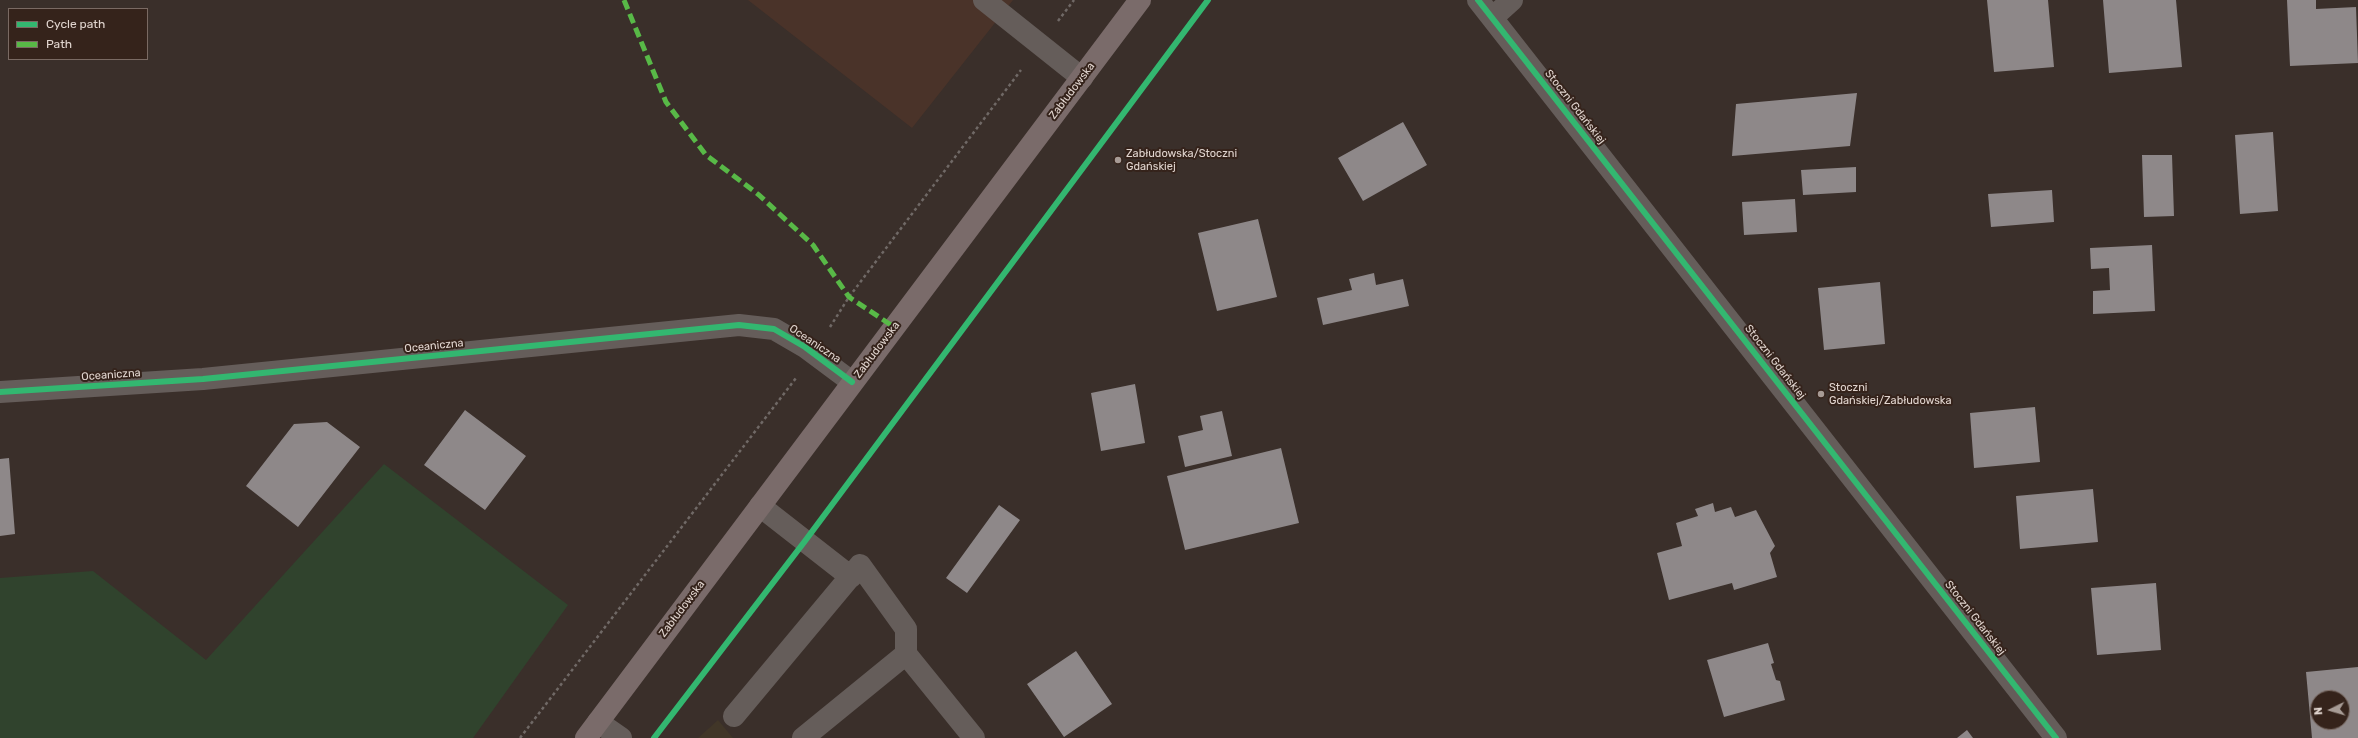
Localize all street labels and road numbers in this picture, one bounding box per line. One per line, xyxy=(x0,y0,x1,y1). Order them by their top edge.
street label: Zabłudowska xyxy=(1046,60,1098,122)
street label: Stoczni Gdańskiej xyxy=(1542,67,1608,147)
street label: Zabłudowska xyxy=(851,319,903,381)
street label: Oceaniczna xyxy=(787,322,843,366)
street label: Stoczni Gdańskiej xyxy=(1742,322,1808,402)
street label: Oceaniczna xyxy=(404,336,464,356)
street label: Oceaniczna xyxy=(81,366,141,384)
street label: Zabłudowska xyxy=(656,578,708,640)
street label: Stoczni Gdańskiej xyxy=(1942,578,2008,658)

